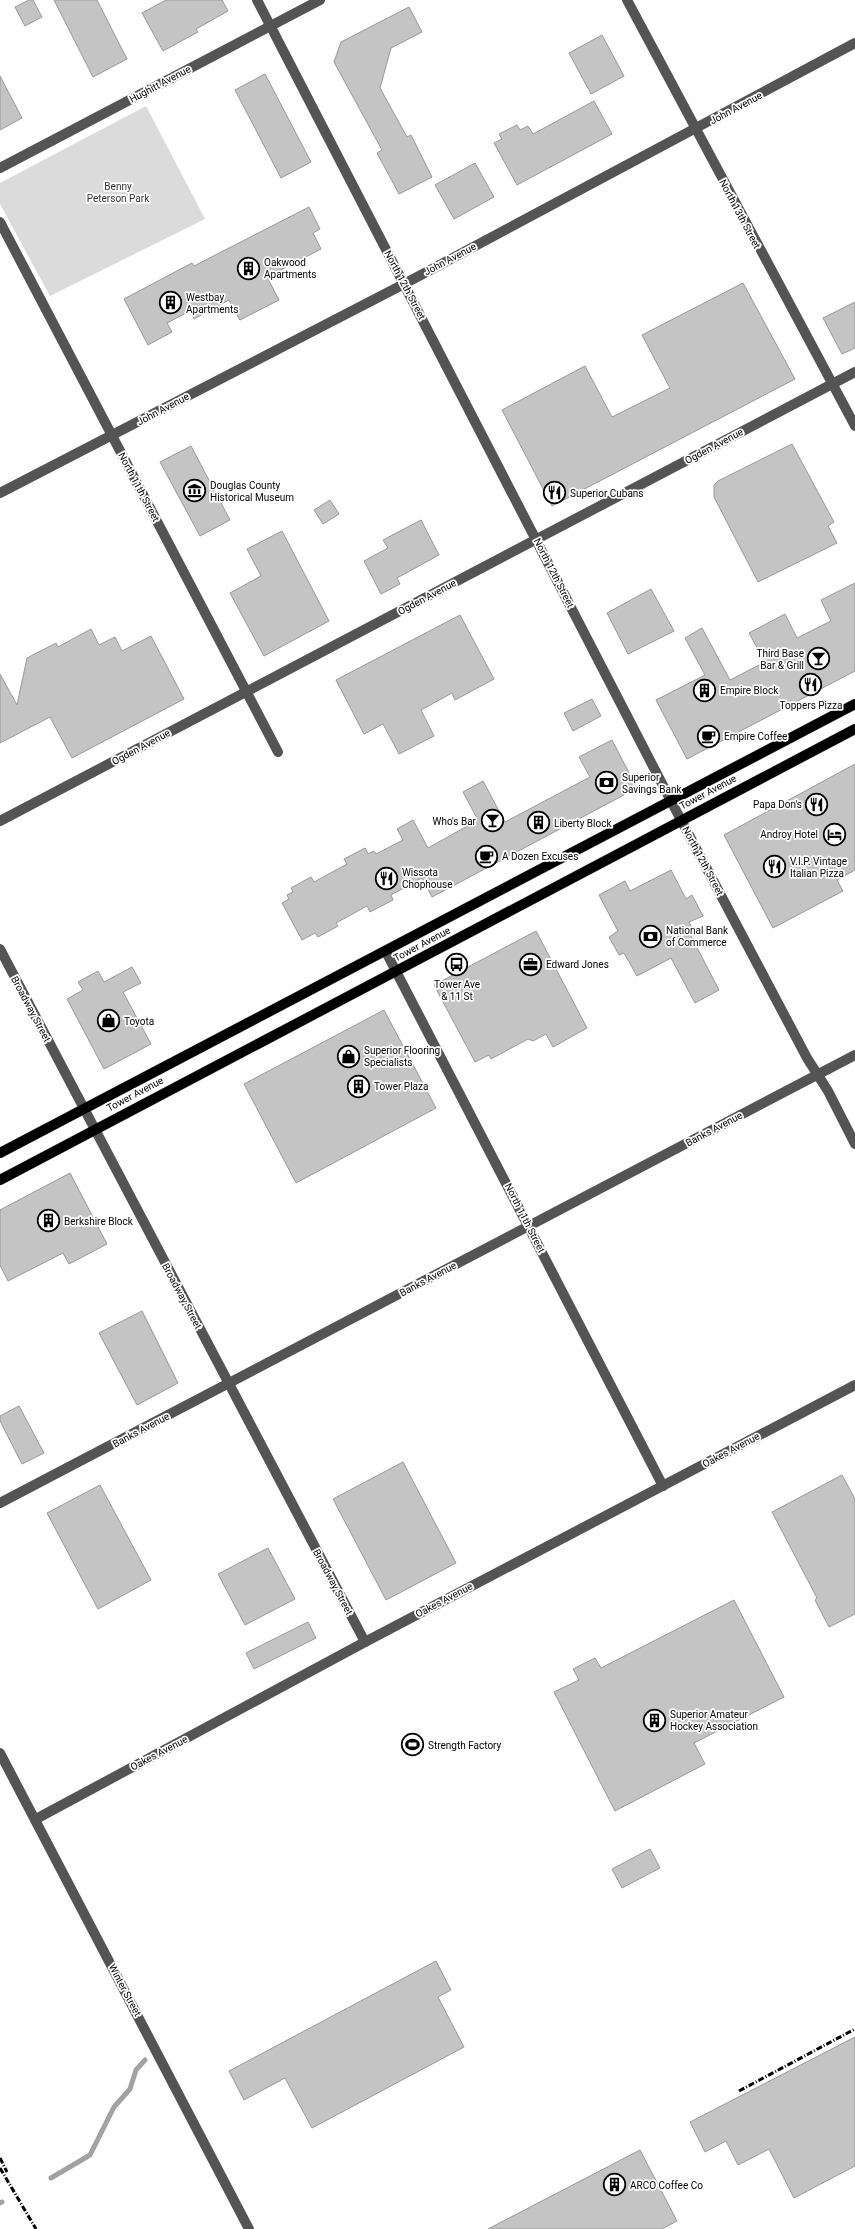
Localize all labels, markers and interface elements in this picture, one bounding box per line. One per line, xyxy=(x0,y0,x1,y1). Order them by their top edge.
street label: Hughitt Avenue xyxy=(127,63,193,105)
street label: John Avenue xyxy=(708,90,764,126)
street label: North 13th Street xyxy=(717,178,763,250)
park label: Benny Peterson Park xyxy=(87,181,150,204)
street label: John Avenue xyxy=(422,241,478,277)
street label: North 12th Street xyxy=(382,249,428,321)
building icon: Oakwood Apartments xyxy=(235,255,261,281)
place label: Oakwood Apartments xyxy=(264,257,317,280)
building icon: Westbay Apartments xyxy=(157,290,183,316)
place label: Westbay Apartments xyxy=(186,292,239,315)
street label: John Avenue xyxy=(135,391,191,427)
street label: Ogden Avenue xyxy=(683,426,745,466)
street label: North 11th Street xyxy=(116,451,162,523)
museum icon: Douglas County Historical Museum xyxy=(182,478,208,504)
place label: Douglas County Historical Museum xyxy=(210,480,294,503)
restaurant icon: Superior Cubans xyxy=(542,480,568,506)
place label: Superior Cubans xyxy=(570,488,644,499)
street label: North 12th Street xyxy=(532,536,576,610)
street label: Ogden Avenue xyxy=(396,577,458,617)
bar icon: Third Base Bar & Grill xyxy=(806,646,832,672)
place label: Third Base Bar & Grill xyxy=(757,648,804,671)
restaurant icon: Toppers Pizza xyxy=(798,672,824,698)
building icon: Empire Block xyxy=(692,677,718,703)
place label: Empire Block xyxy=(720,685,779,696)
place label: Toppers Pizza xyxy=(780,700,842,711)
cafe icon: Empire Coffee xyxy=(695,723,721,749)
street label: Ogden Avenue xyxy=(110,727,172,767)
place label: Empire Coffee xyxy=(724,731,787,742)
bank icon: Superior Savings Bank xyxy=(594,770,620,796)
place label: Superior Savings Bank xyxy=(622,772,683,795)
street label: Tower Avenue xyxy=(678,772,738,812)
restaurant icon: Papa Don's xyxy=(804,791,830,817)
place label: Papa Don's xyxy=(753,799,802,810)
bar icon: Who's Bar xyxy=(479,808,505,834)
building icon: Liberty Block xyxy=(525,810,551,836)
place label: Who's Bar xyxy=(433,816,477,827)
place label: Liberty Block xyxy=(554,818,612,829)
hotel icon: Androy Hotel xyxy=(821,821,847,847)
street label: North 12th Street xyxy=(680,825,726,897)
place label: Androy Hotel xyxy=(760,829,818,840)
cafe icon: A Dozen Excuses xyxy=(473,843,499,869)
place label: A Dozen Excuses xyxy=(502,851,578,862)
restaurant icon: V.I.P. Vintage Italian Pizza xyxy=(762,854,788,880)
place label: V.I.P. Vintage Italian Pizza xyxy=(790,856,847,879)
restaurant icon: Wissota Chophouse xyxy=(373,865,399,891)
place label: Wissota Chophouse xyxy=(402,867,453,890)
bank icon: National Bank of Commerce xyxy=(638,923,664,949)
street label: Tower Avenue xyxy=(392,924,452,964)
place label: National Bank of Commerce xyxy=(666,925,729,948)
bus stop icon: Tower Ave & 11 St xyxy=(444,951,470,977)
office icon: Edward Jones xyxy=(518,951,544,977)
place label: Edward Jones xyxy=(546,959,609,970)
street label: Broadway Street xyxy=(9,974,53,1044)
place label: Tower Ave & 11 St xyxy=(434,979,480,1002)
shop icon: Toyota xyxy=(96,1008,122,1034)
place label: Toyota xyxy=(124,1016,154,1027)
shop icon: Superior Flooring Specialists xyxy=(335,1043,361,1069)
place label: Superior Flooring Specialists xyxy=(364,1045,440,1068)
building icon: Tower Plaza xyxy=(345,1073,371,1099)
street label: Tower Avenue xyxy=(105,1074,165,1114)
place label: Tower Plaza xyxy=(374,1081,428,1092)
street label: Banks Avenue xyxy=(684,1109,744,1149)
street label: North 11th Street xyxy=(503,1181,547,1255)
building icon: Berkshire Block xyxy=(35,1208,61,1234)
place label: Berkshire Block xyxy=(64,1216,134,1227)
street label: Banks Avenue xyxy=(398,1259,458,1299)
street label: Broadway Street xyxy=(160,1261,204,1331)
street label: Banks Avenue xyxy=(111,1410,171,1450)
street label: Oakes Avenue xyxy=(701,1430,761,1470)
street label: Broadway Street xyxy=(311,1547,355,1617)
street label: Oakes Avenue xyxy=(414,1580,474,1620)
building icon: Superior Amateur Hockey Association xyxy=(641,1707,667,1733)
place label: Superior Amateur Hockey Association xyxy=(670,1709,758,1732)
sports icon: Strength Factory xyxy=(399,1732,425,1758)
street label: Oakes Avenue xyxy=(129,1733,189,1773)
place label: Strength Factory xyxy=(428,1740,502,1751)
street label: Winter Street xyxy=(107,1962,143,2018)
building icon: ARCO Coffee Co xyxy=(602,2172,628,2198)
place label: ARCO Coffee Co xyxy=(630,2180,703,2191)

